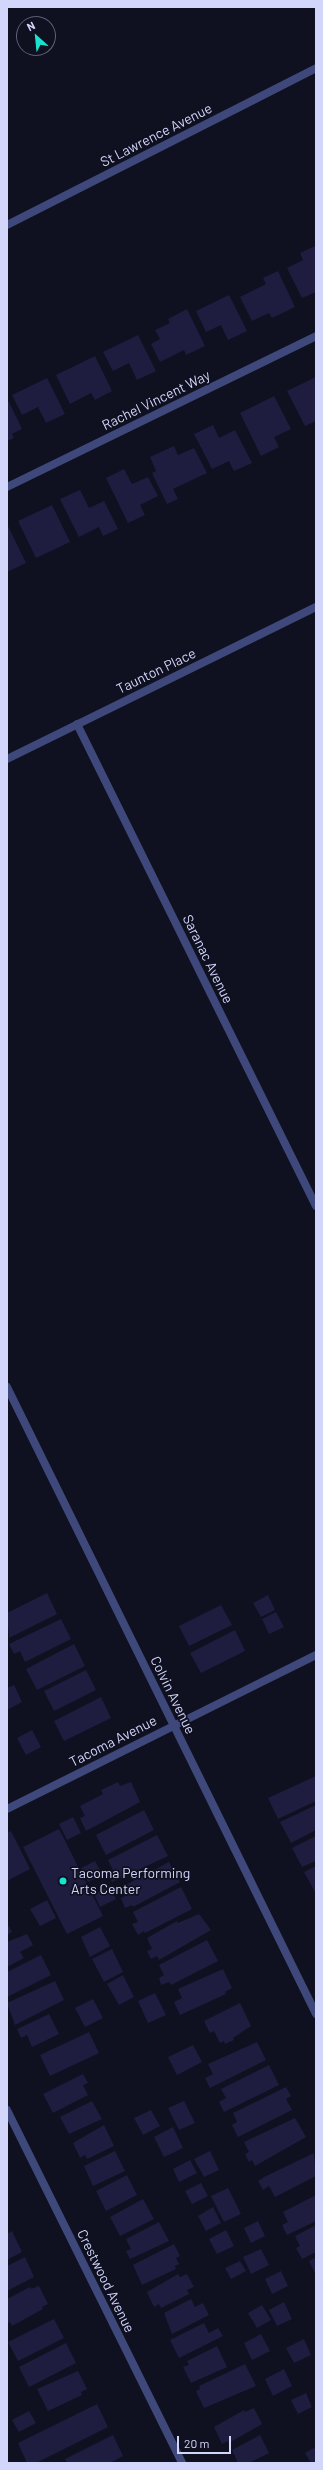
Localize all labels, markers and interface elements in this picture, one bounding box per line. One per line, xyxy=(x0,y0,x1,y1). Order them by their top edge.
north arrow xyxy=(16,16,56,56)
text: N xyxy=(25,18,37,33)
street label: St Lawrence Avenue xyxy=(97,100,215,170)
street label: Rachel Vincent Way xyxy=(99,366,213,434)
street label: Taunton Place xyxy=(114,645,198,697)
street label: Saranac Avenue xyxy=(179,912,237,1006)
street label: Colvin Avenue xyxy=(147,1653,199,1737)
street label: Tacoma Avenue xyxy=(67,1712,159,1770)
place label: Tacoma Performing Arts Center xyxy=(71,1865,190,1898)
marker: Tacoma Performing Arts Center xyxy=(58,1876,68,1886)
street label: Crestwood Avenue xyxy=(74,2227,138,2335)
scale bar xyxy=(179,2428,233,2454)
text: 20 m xyxy=(184,2436,210,2450)

